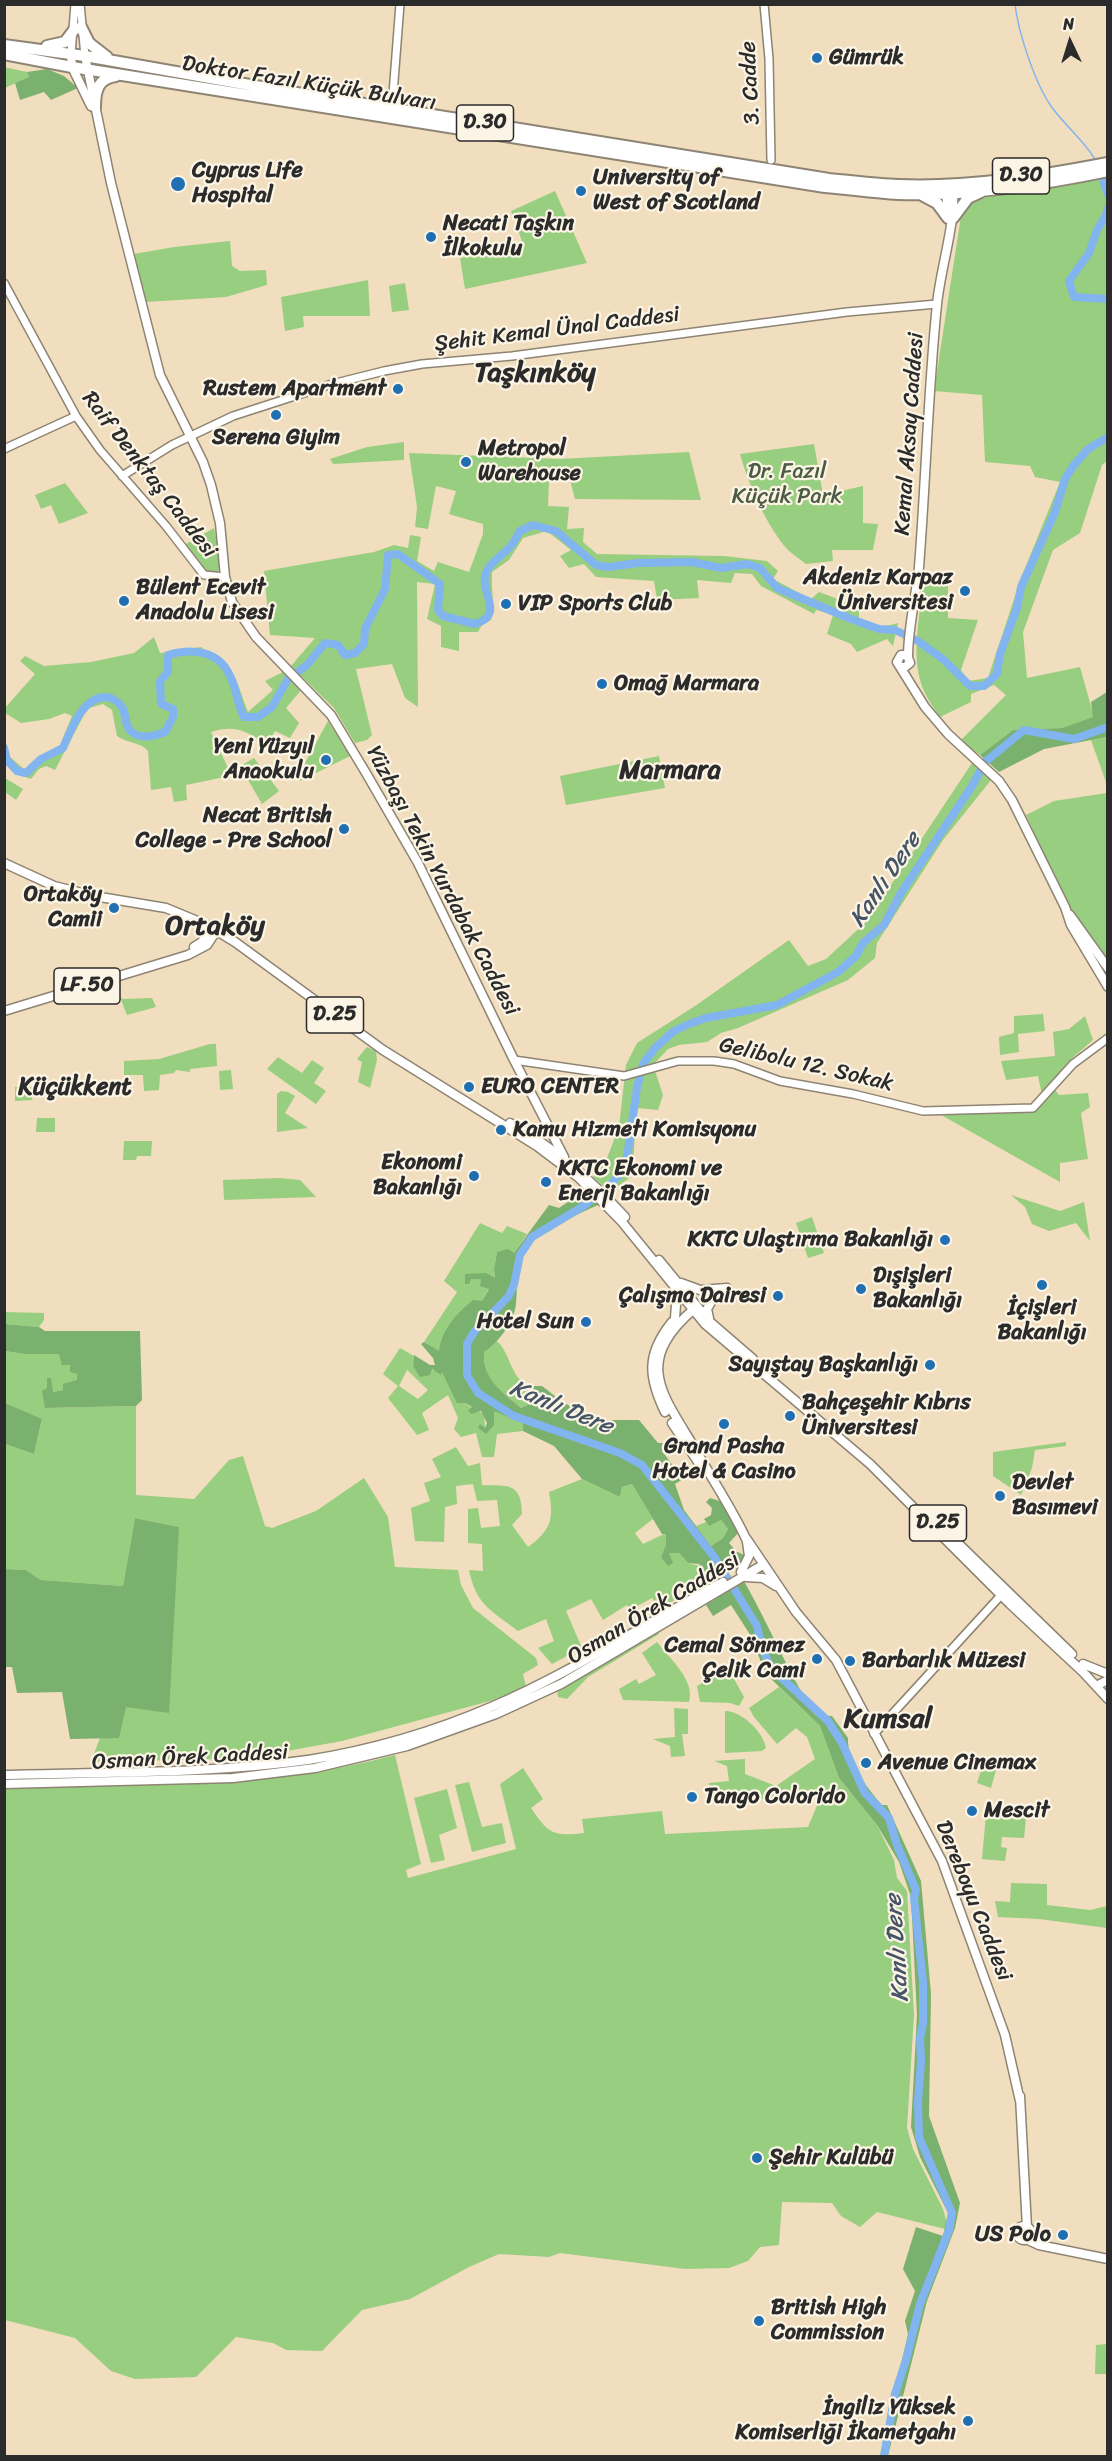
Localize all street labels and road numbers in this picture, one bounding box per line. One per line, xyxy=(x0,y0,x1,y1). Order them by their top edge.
street label: 3. Cadde xyxy=(736,41,766,125)
street label: Doktor Fazıl Küçük Bulvarı xyxy=(180,51,438,117)
road number: D.30 xyxy=(456,105,514,141)
road number: D.30 xyxy=(992,158,1050,194)
street label: Şehit Kemal Ünal Caddesi xyxy=(433,302,681,358)
street label: Kemal Aksay Caddesi xyxy=(890,332,930,536)
street label: Raif Denktaş Caddesi xyxy=(76,386,222,564)
street label: Yüzbaşı Tekin Yurdabak Caddesi xyxy=(360,742,524,1020)
road number: LF.50 xyxy=(54,968,120,1004)
road number: D.25 xyxy=(306,997,364,1033)
street label: Gelibolu 12. Sokak xyxy=(716,1032,896,1098)
road number: D.25 xyxy=(910,1505,966,1541)
street label: Osman Örek Caddesi xyxy=(563,1547,745,1671)
street label: Osman Örek Caddesi xyxy=(91,1740,289,1776)
street label: Dereboyu Caddesi xyxy=(929,1817,1017,1985)

